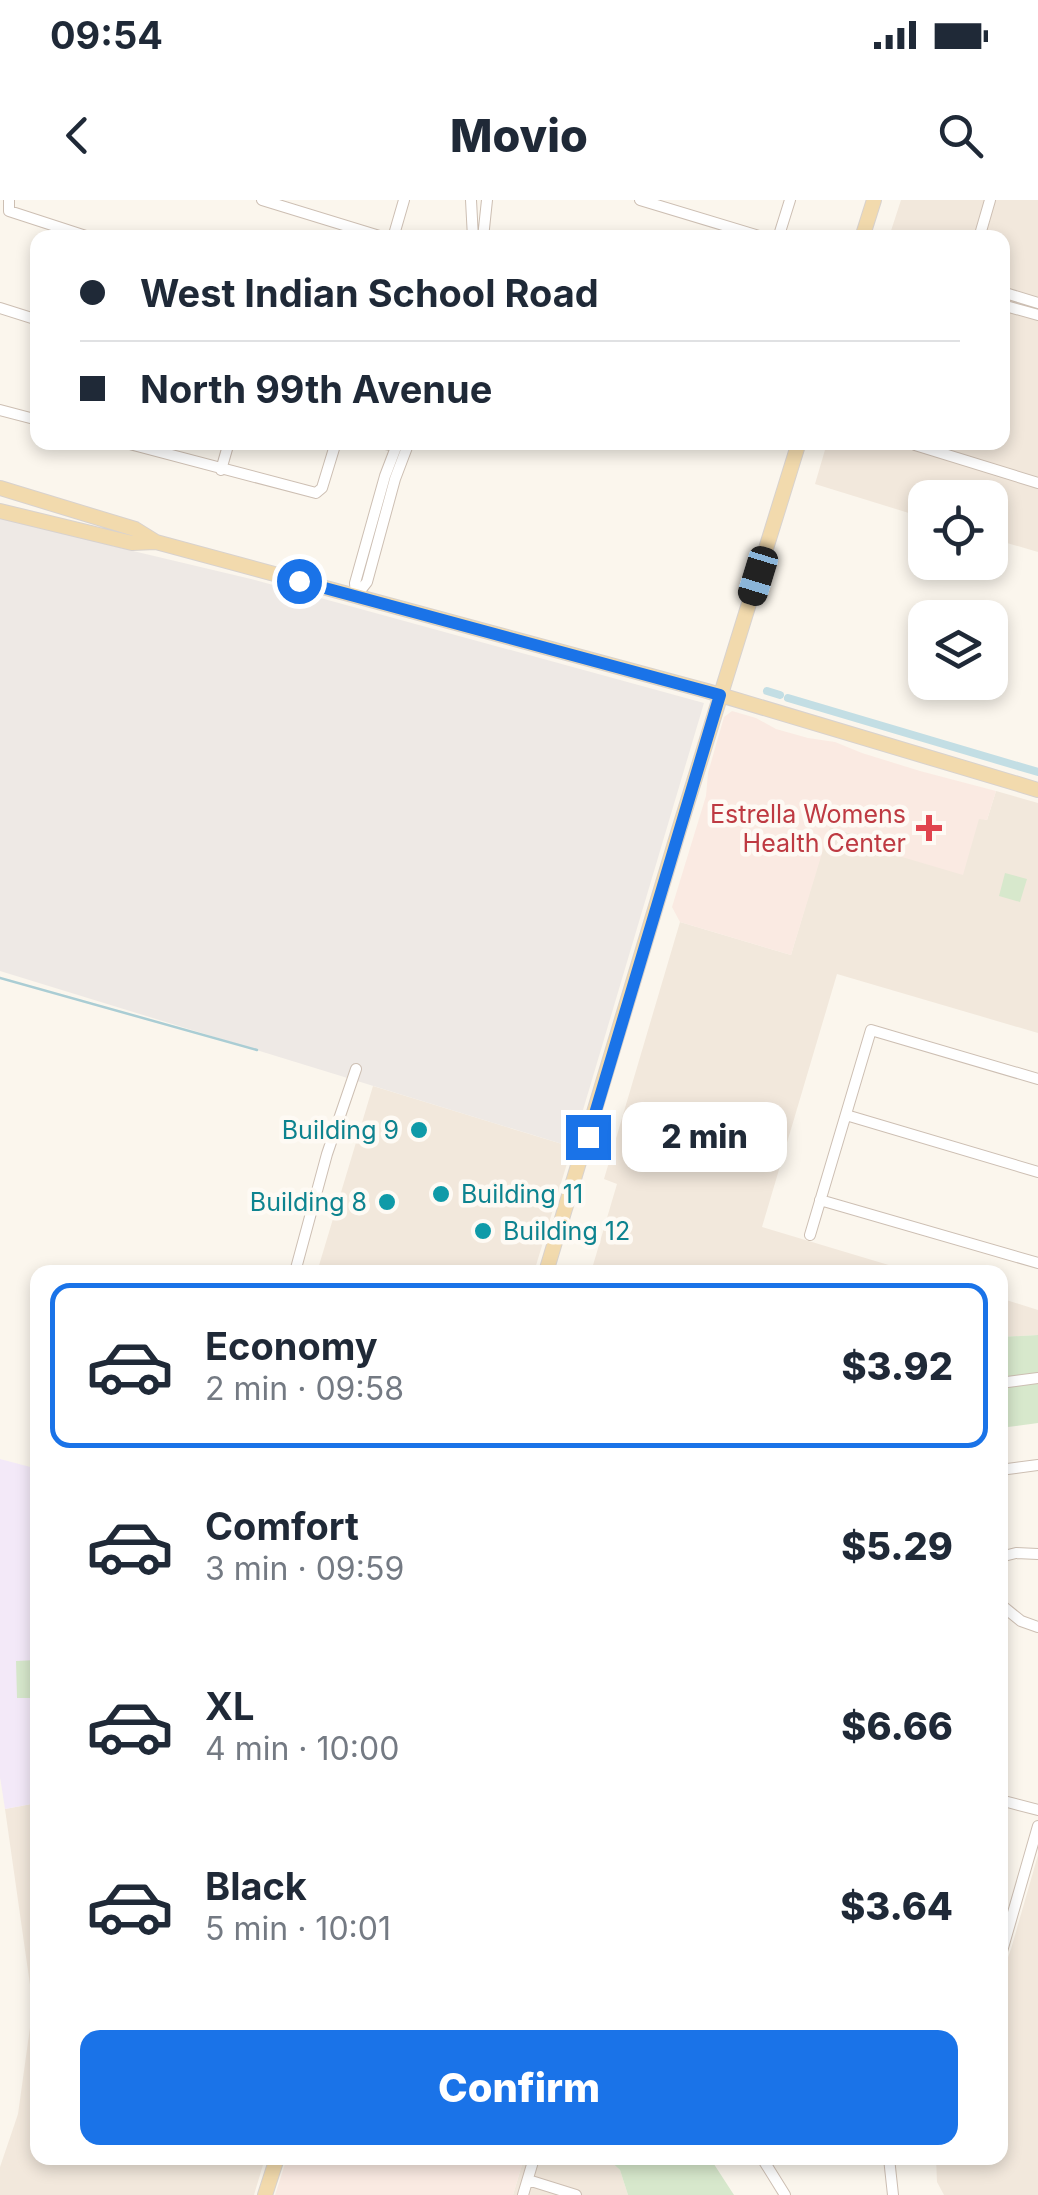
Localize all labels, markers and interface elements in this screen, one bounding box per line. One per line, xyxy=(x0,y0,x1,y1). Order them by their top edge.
text: 09:54 xyxy=(50,12,163,58)
icon: back xyxy=(50,108,105,163)
text: Movio xyxy=(450,108,588,163)
icon: search xyxy=(933,108,988,163)
text: West Indian School Road xyxy=(140,270,599,316)
text: North 99th Avenue xyxy=(140,366,492,412)
map controls xyxy=(908,480,1008,700)
button: locate xyxy=(908,480,1008,580)
car xyxy=(735,543,781,609)
route start xyxy=(277,559,322,604)
button: layers xyxy=(908,600,1008,700)
place label: Estrella Womens Health Center xyxy=(710,799,906,858)
marker: Estrella Womens Health Center xyxy=(916,815,942,841)
callout: 2 min xyxy=(623,1102,788,1172)
place label: Building 9 xyxy=(282,1115,399,1145)
route end xyxy=(566,1115,611,1160)
text: 2 min xyxy=(661,1117,748,1156)
marker: Building 9 xyxy=(408,1119,430,1141)
place label: Building 11 xyxy=(461,1179,583,1209)
marker: Building 11 xyxy=(430,1183,452,1205)
place label: Building 8 xyxy=(250,1187,367,1217)
marker: Building 8 xyxy=(376,1191,398,1213)
place label: Building 12 xyxy=(503,1216,630,1246)
marker: Building 12 xyxy=(472,1220,494,1242)
icon: car xyxy=(85,1321,175,1411)
text: Economy xyxy=(205,1323,378,1369)
text: $3.92 xyxy=(842,1343,953,1389)
text: 2 min · 09:58 xyxy=(205,1369,404,1408)
icon: car xyxy=(85,1501,175,1591)
text: Comfort xyxy=(205,1503,359,1549)
text: $5.29 xyxy=(841,1523,953,1569)
text: 3 min · 09:59 xyxy=(205,1549,404,1588)
icon: car xyxy=(85,1681,175,1771)
text: XL xyxy=(205,1683,255,1729)
text: $6.66 xyxy=(841,1703,953,1749)
text: 4 min · 10:00 xyxy=(205,1729,399,1768)
icon: car xyxy=(85,1861,175,1951)
text: Black xyxy=(205,1863,307,1909)
text: $3.64 xyxy=(840,1883,953,1929)
text: 5 min · 10:01 xyxy=(205,1909,391,1948)
button: Confirm xyxy=(80,2030,958,2145)

